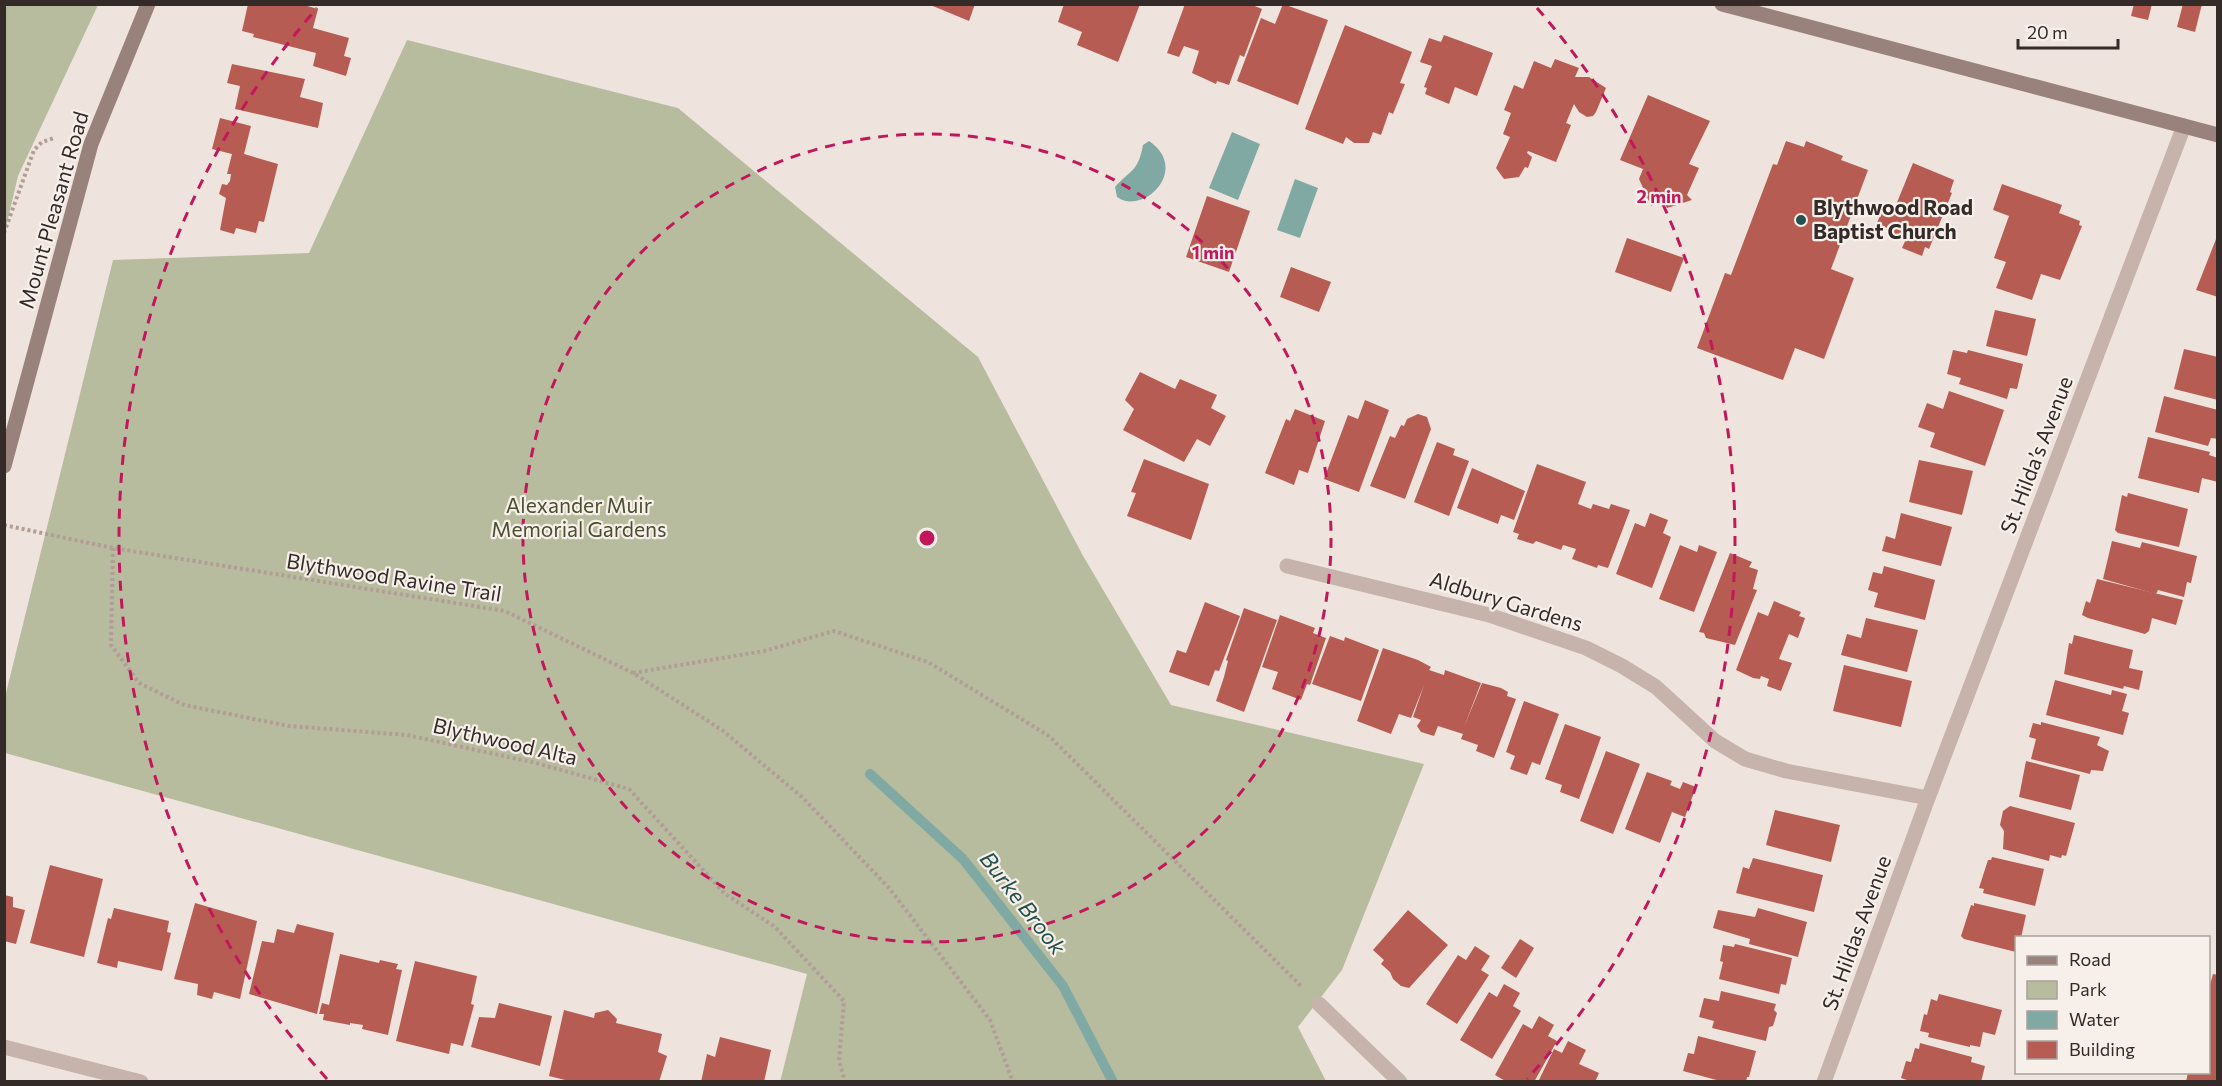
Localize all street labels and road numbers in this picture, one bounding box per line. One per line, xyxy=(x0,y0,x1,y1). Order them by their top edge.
street label: Mount Pleasant Road xyxy=(12,108,93,311)
street label: St. Hilda’s Avenue xyxy=(1994,372,2077,537)
street label: Blythwood Ravine Trail xyxy=(285,547,504,606)
street label: Aldbury Gardens xyxy=(1427,565,1586,636)
street label: Blythwood Alta xyxy=(431,712,580,769)
street label: St. Hildas Avenue xyxy=(1816,852,1895,1013)

